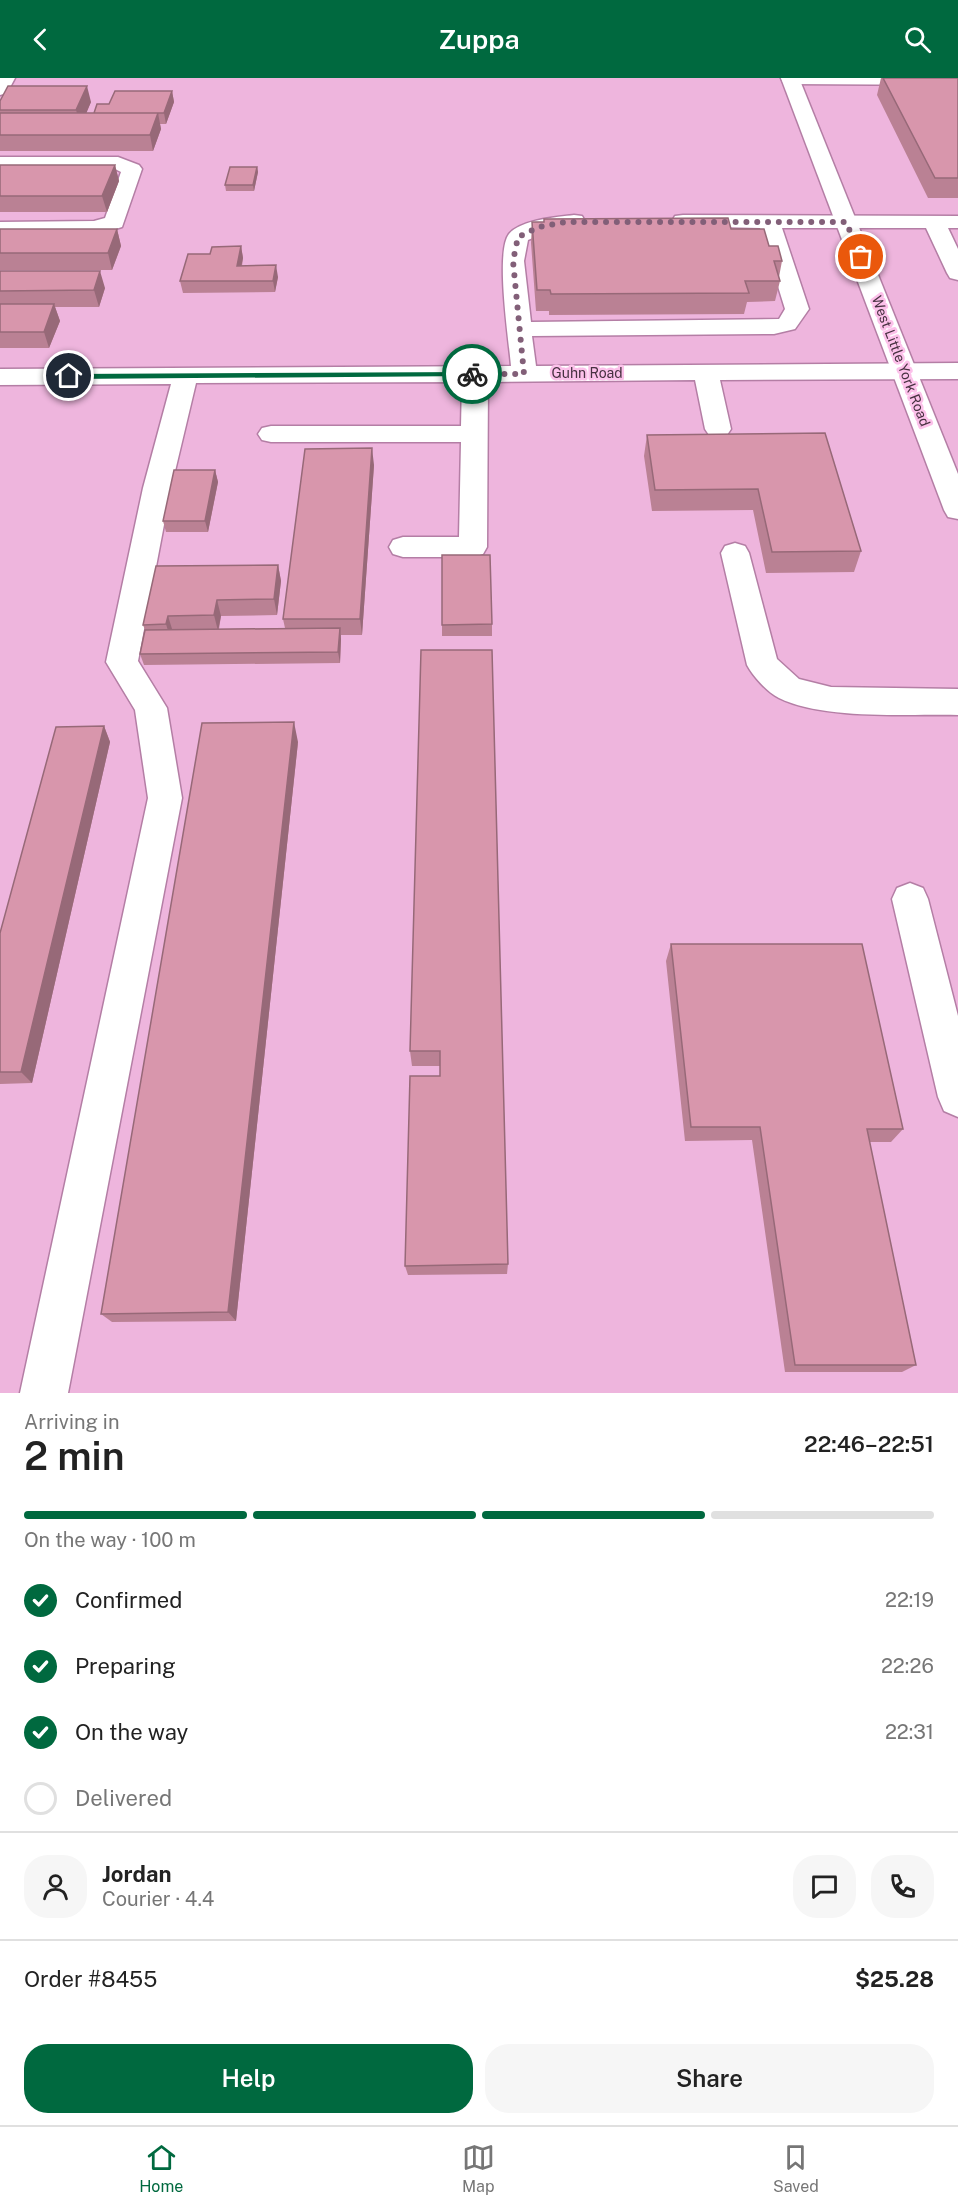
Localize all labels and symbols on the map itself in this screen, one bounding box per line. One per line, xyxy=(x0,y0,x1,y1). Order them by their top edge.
pin xyxy=(835,231,886,282)
street label: West Little York Road xyxy=(869,293,933,429)
courier xyxy=(442,344,502,404)
pin xyxy=(43,350,94,401)
street label: Guhn Road xyxy=(551,365,623,381)

